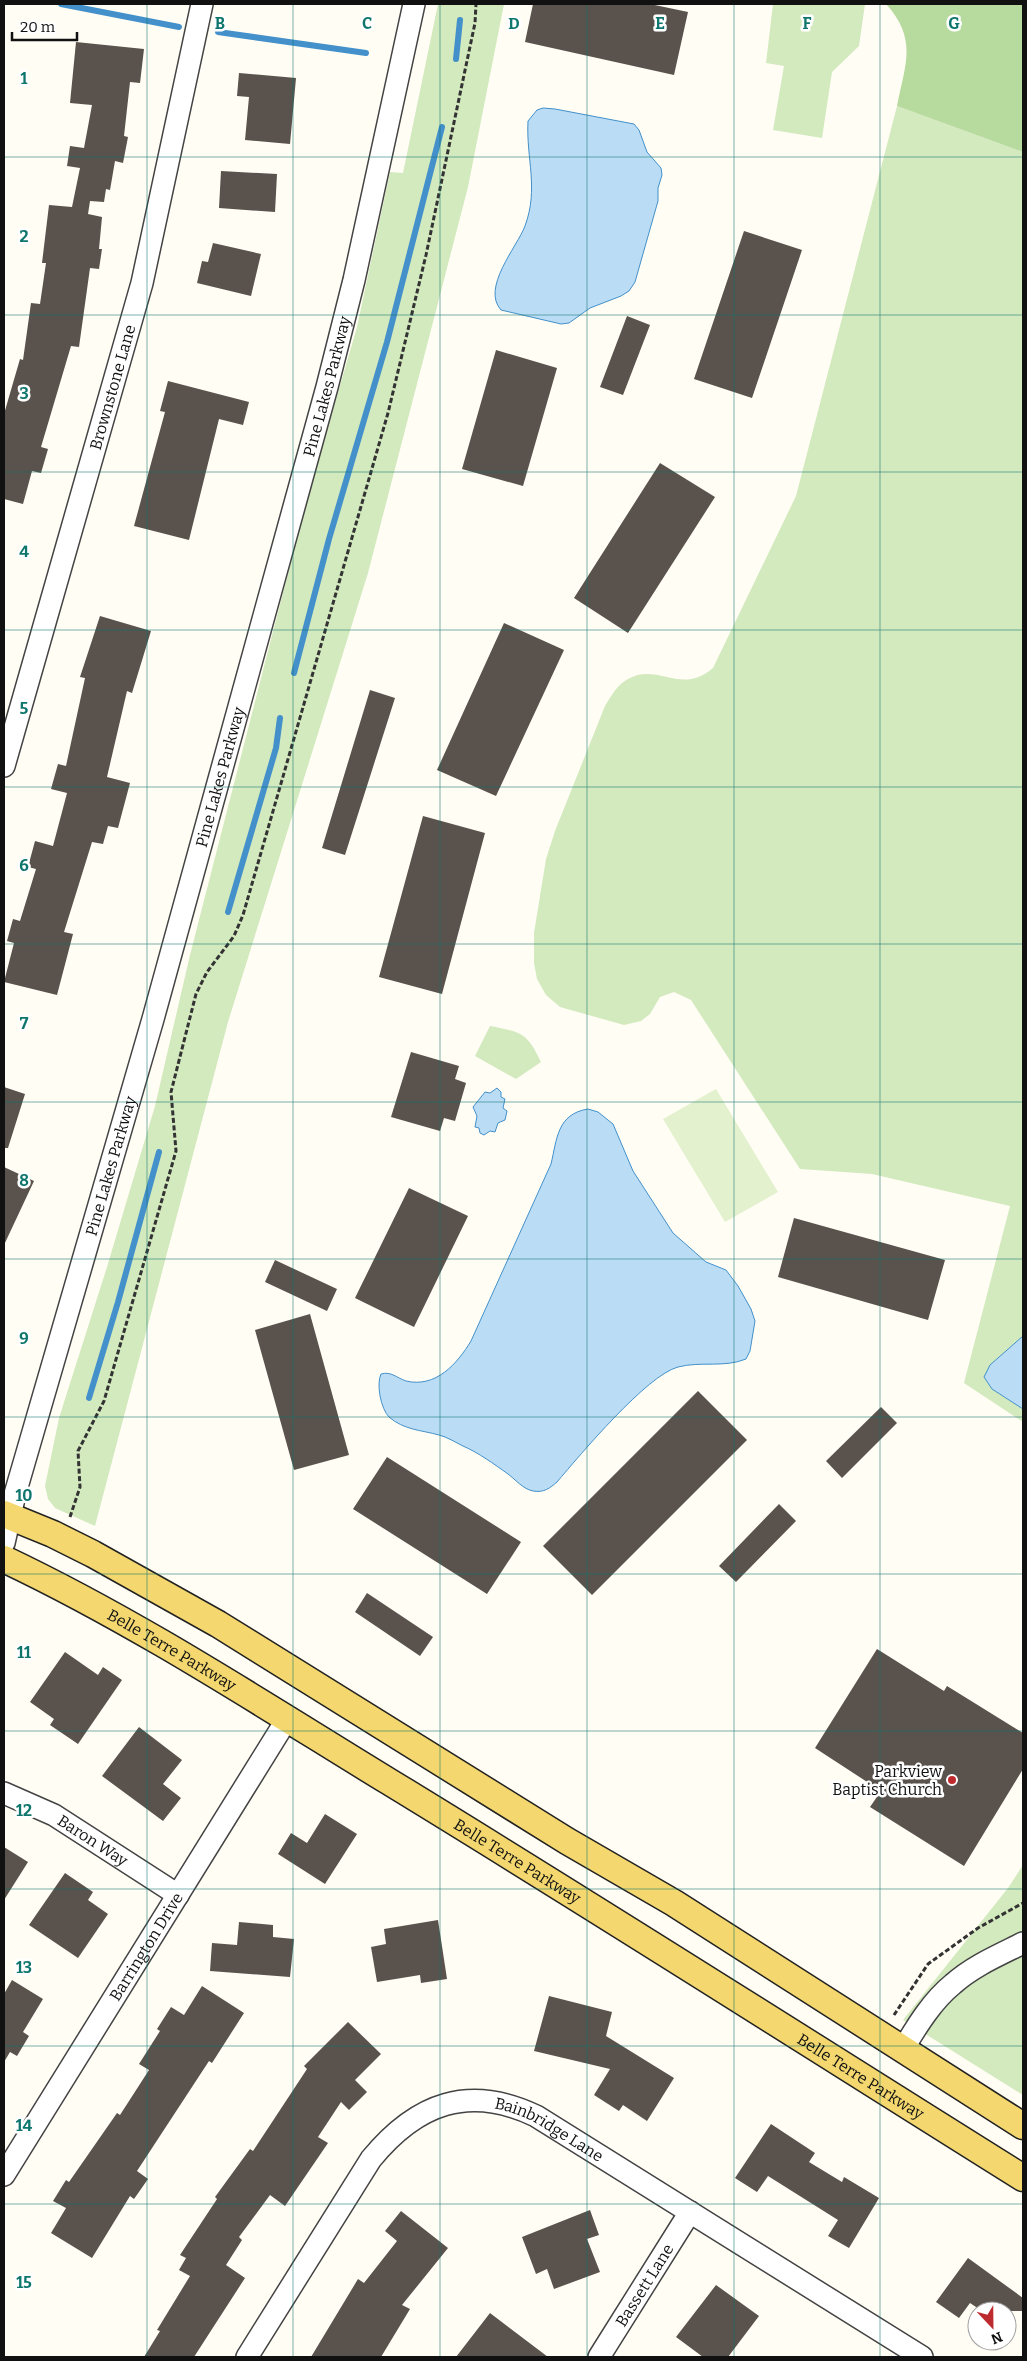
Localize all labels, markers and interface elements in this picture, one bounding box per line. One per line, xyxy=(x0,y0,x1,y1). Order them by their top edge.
scale bar xyxy=(12,10,78,42)
text: B xyxy=(215,14,225,33)
text: C xyxy=(362,14,372,33)
text: D xyxy=(508,14,520,33)
text: E xyxy=(655,14,665,33)
text: F xyxy=(803,14,812,33)
text: G xyxy=(948,14,960,33)
text: 20 m xyxy=(20,18,56,36)
text: 1 xyxy=(21,69,28,88)
text: 2 xyxy=(19,227,29,246)
street label: Pine Lakes Parkway xyxy=(299,314,355,459)
street label: Brownstone Lane xyxy=(86,323,140,452)
text: 3 xyxy=(19,384,29,403)
text: 4 xyxy=(19,542,29,561)
text: 5 xyxy=(20,699,29,718)
street label: Pine Lakes Parkway xyxy=(192,704,249,849)
text: 6 xyxy=(19,856,29,875)
text: 7 xyxy=(20,1014,29,1033)
street label: Pine Lakes Parkway xyxy=(82,1093,140,1238)
text: 8 xyxy=(19,1171,29,1190)
text: 9 xyxy=(19,1329,29,1348)
text: 10 xyxy=(15,1486,33,1505)
street label: Belle Terre Parkway xyxy=(104,1605,240,1695)
text: 11 xyxy=(17,1643,31,1662)
place label: Parkview Baptist Church xyxy=(832,1762,942,1799)
marker: Parkview Baptist Church xyxy=(946,1774,958,1786)
text: 12 xyxy=(16,1801,32,1820)
street label: Baron Way xyxy=(54,1811,132,1870)
street label: Belle Terre Parkway xyxy=(450,1815,585,1908)
street label: Barrington Drive xyxy=(106,1889,187,2004)
text: 13 xyxy=(16,1958,32,1977)
street label: Belle Terre Parkway xyxy=(794,2030,928,2124)
street label: Bainbridge Lane xyxy=(493,2093,607,2166)
text: 14 xyxy=(16,2116,33,2135)
street label: Bassett Lane xyxy=(612,2240,678,2330)
text: 15 xyxy=(16,2273,32,2292)
north arrow xyxy=(967,2301,1017,2351)
text: N xyxy=(988,2328,1005,2348)

